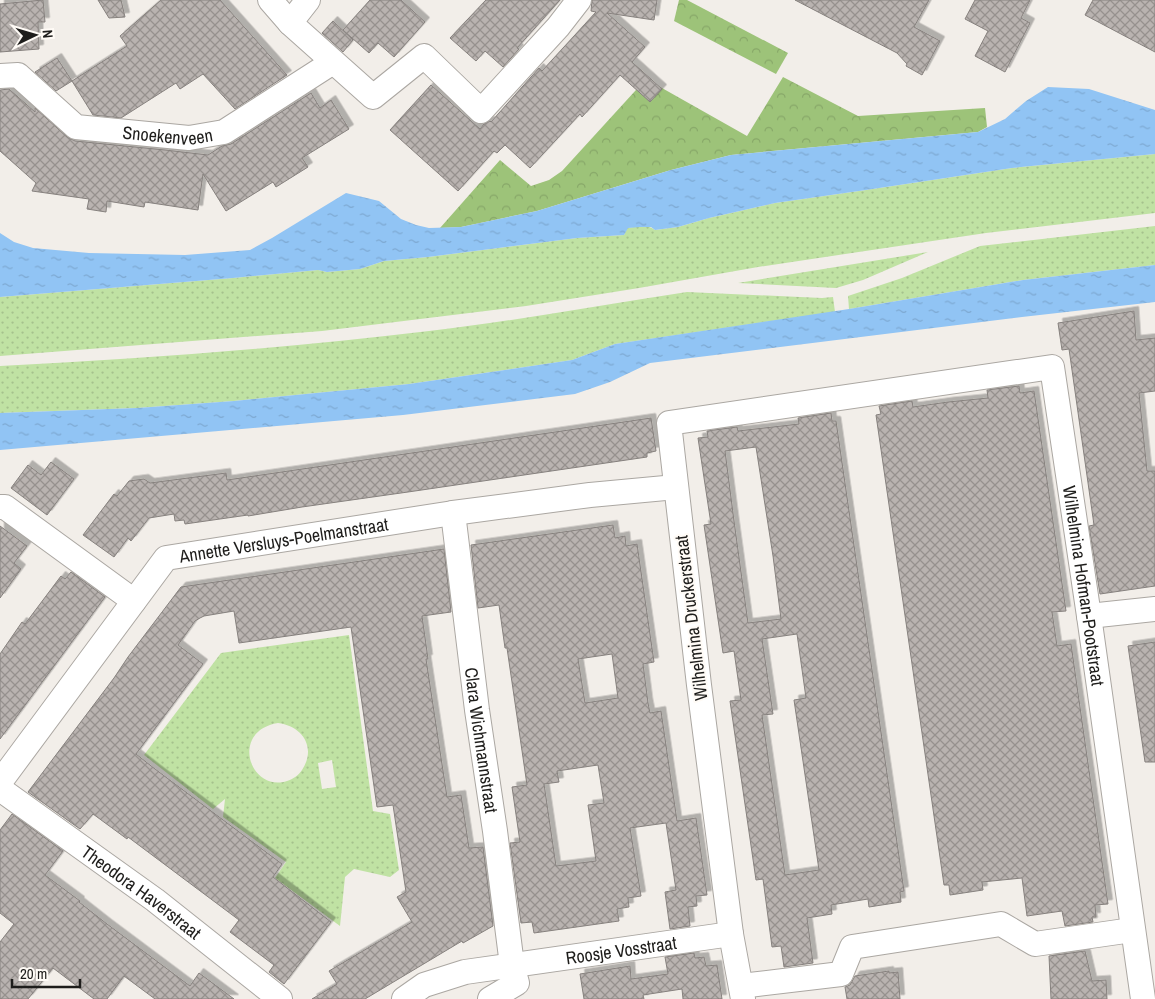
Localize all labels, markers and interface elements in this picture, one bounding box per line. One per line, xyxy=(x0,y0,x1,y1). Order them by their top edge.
north arrow xyxy=(10,10,60,60)
text: N xyxy=(39,29,57,39)
street label: Snoekenveen xyxy=(121,119,215,150)
street label: Wilhelmina Hofman-Pootstraat xyxy=(1057,484,1111,687)
street label: Annette Versluys-Poelmanstraat xyxy=(177,511,390,568)
street label: Wilhelmina Druckerstraat xyxy=(668,534,714,702)
street label: Clara Wichmannstraat xyxy=(459,666,505,815)
street label: Theodora Haverstraat xyxy=(77,839,207,945)
street label: Roosje Vosstraat xyxy=(564,929,678,970)
scale bar xyxy=(12,956,80,988)
text: 20 m xyxy=(20,963,47,984)

